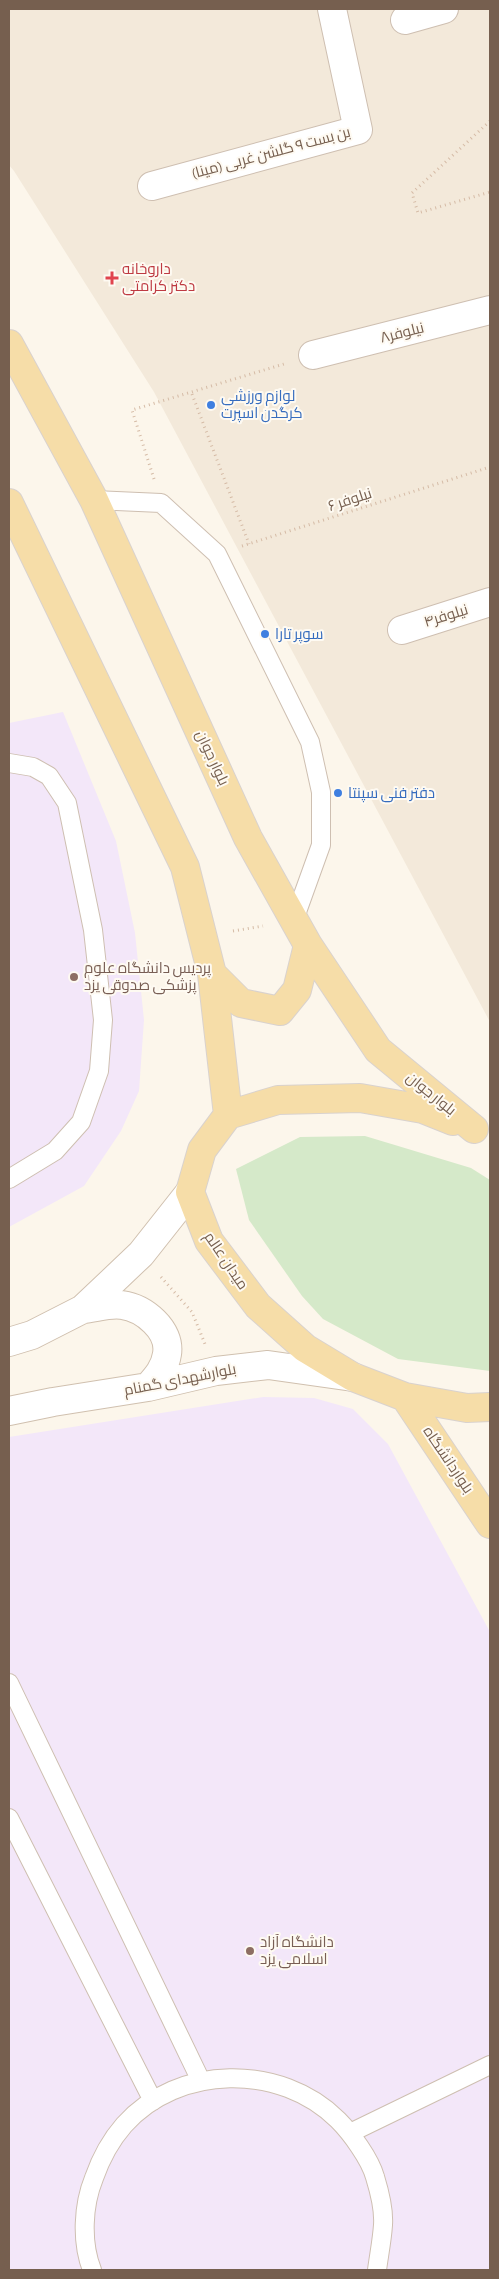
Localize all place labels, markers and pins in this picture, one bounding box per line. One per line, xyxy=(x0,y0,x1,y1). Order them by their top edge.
place label: داروخانه دکتر کرامتی xyxy=(122,262,195,296)
marker: داروخانه دکتر کرامتی xyxy=(106,272,118,284)
place label: لوازم ورزشی کرگدن اسپرت xyxy=(221,388,303,423)
marker: لوازم ورزشی کرگدن اسپرت xyxy=(205,399,217,411)
place label: سوپر تارا xyxy=(275,627,323,644)
marker: سوپر تارا xyxy=(259,628,271,640)
place label: دفتر فنی سپنتا xyxy=(348,786,435,803)
marker: دفتر فنی سپنتا xyxy=(332,787,344,799)
place label: پردیس دانشگاه علوم پزشکی صدوقی یزد xyxy=(84,960,211,995)
marker: پردیس دانشگاه علوم پزشکی صدوقی یزد xyxy=(68,971,80,983)
place label: دانشگاه آزاد اسلامی یزد xyxy=(260,1934,334,1969)
marker: دانشگاه آزاد اسلامی یزد xyxy=(244,1945,256,1957)

